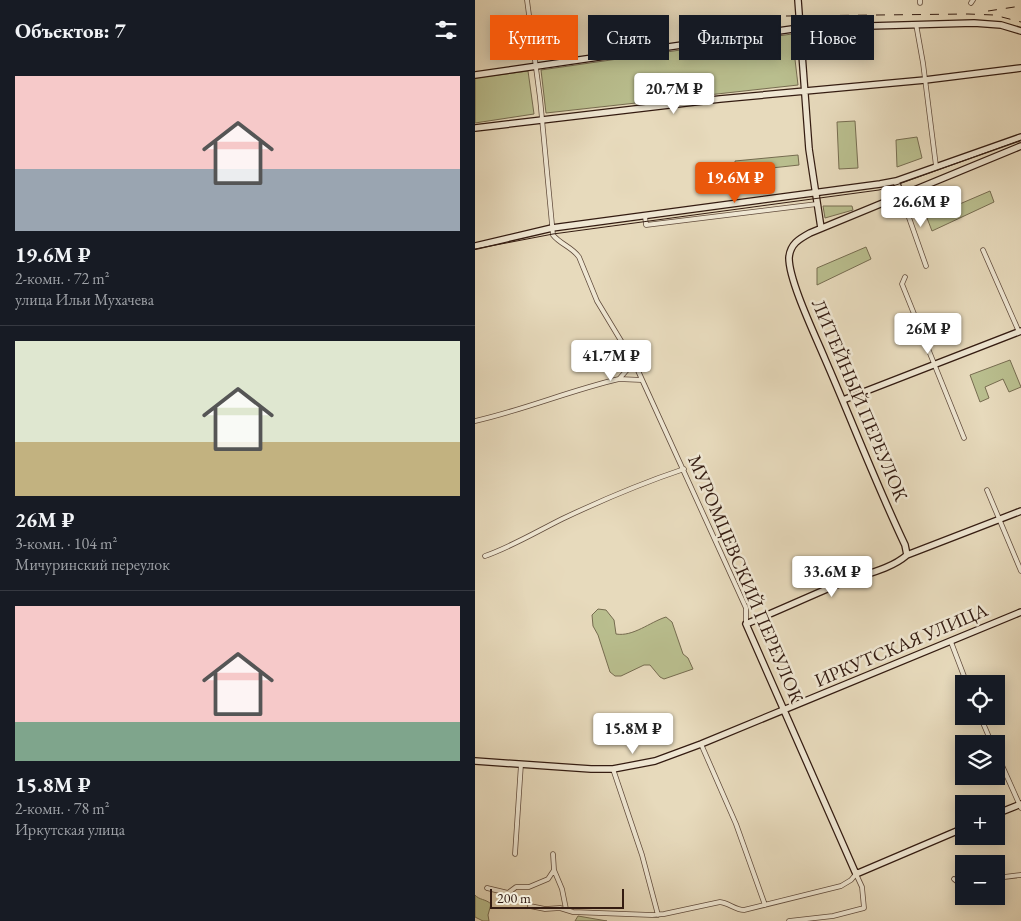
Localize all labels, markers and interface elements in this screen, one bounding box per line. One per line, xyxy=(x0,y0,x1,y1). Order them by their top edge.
chip: Купить xyxy=(490,15,578,60)
chip: Снять xyxy=(588,15,669,60)
chip: Фильтры xyxy=(679,15,781,60)
chip: Новое xyxy=(791,15,874,60)
icon: filters xyxy=(432,16,460,44)
text: Объектов: 7 xyxy=(15,17,126,44)
pin: 20.7M ₽ xyxy=(628,72,720,115)
text: 20.7M ₽ xyxy=(645,78,703,99)
icon: home xyxy=(193,108,283,198)
pin: 19.6M ₽ xyxy=(689,162,781,204)
text: 19.6M ₽ xyxy=(706,167,764,188)
pin: 26.6M ₽ xyxy=(875,186,967,228)
text: 26.6M ₽ xyxy=(892,191,950,212)
text: 19.6M ₽ xyxy=(15,241,91,268)
text: 2-комн. · 72 m² xyxy=(15,268,110,289)
text: улица Ильи Мухачева xyxy=(15,289,154,310)
street label: ЛИТЕЙНЫЙ ПЕРЕУЛОК xyxy=(806,295,914,505)
pin: 26M ₽ xyxy=(893,312,963,355)
text: 26M ₽ xyxy=(905,318,951,339)
pin: 41.7M ₽ xyxy=(565,340,657,382)
text: 41.7M ₽ xyxy=(582,345,640,366)
icon: home xyxy=(193,374,283,464)
street label: МУРОМЦЕВСКИЙ ПЕРЕУЛОК xyxy=(682,451,810,707)
text: 26M ₽ xyxy=(15,506,74,533)
text: 3-комн. · 104 m² xyxy=(15,533,117,554)
text: Мичуринский переулок xyxy=(15,554,170,575)
pin: 33.6M ₽ xyxy=(786,556,878,598)
text: 33.6M ₽ xyxy=(803,561,861,582)
street label: ИРКУТСКАЯ УЛИЦА xyxy=(811,597,992,693)
icon: home xyxy=(193,639,283,729)
map controls xyxy=(955,675,1005,905)
button: locate xyxy=(955,675,1005,725)
pin: 15.8M ₽ xyxy=(587,712,679,755)
text: 15.8M ₽ xyxy=(604,718,662,739)
button: layers xyxy=(955,735,1005,785)
text: 15.8M ₽ xyxy=(15,771,91,798)
button: + xyxy=(955,795,1005,845)
text: 2-комн. · 78 m² xyxy=(15,798,110,819)
text: Иркутская улица xyxy=(15,819,125,840)
button: − xyxy=(955,855,1005,905)
scale bar xyxy=(490,886,624,909)
text: 200 m xyxy=(497,889,531,907)

